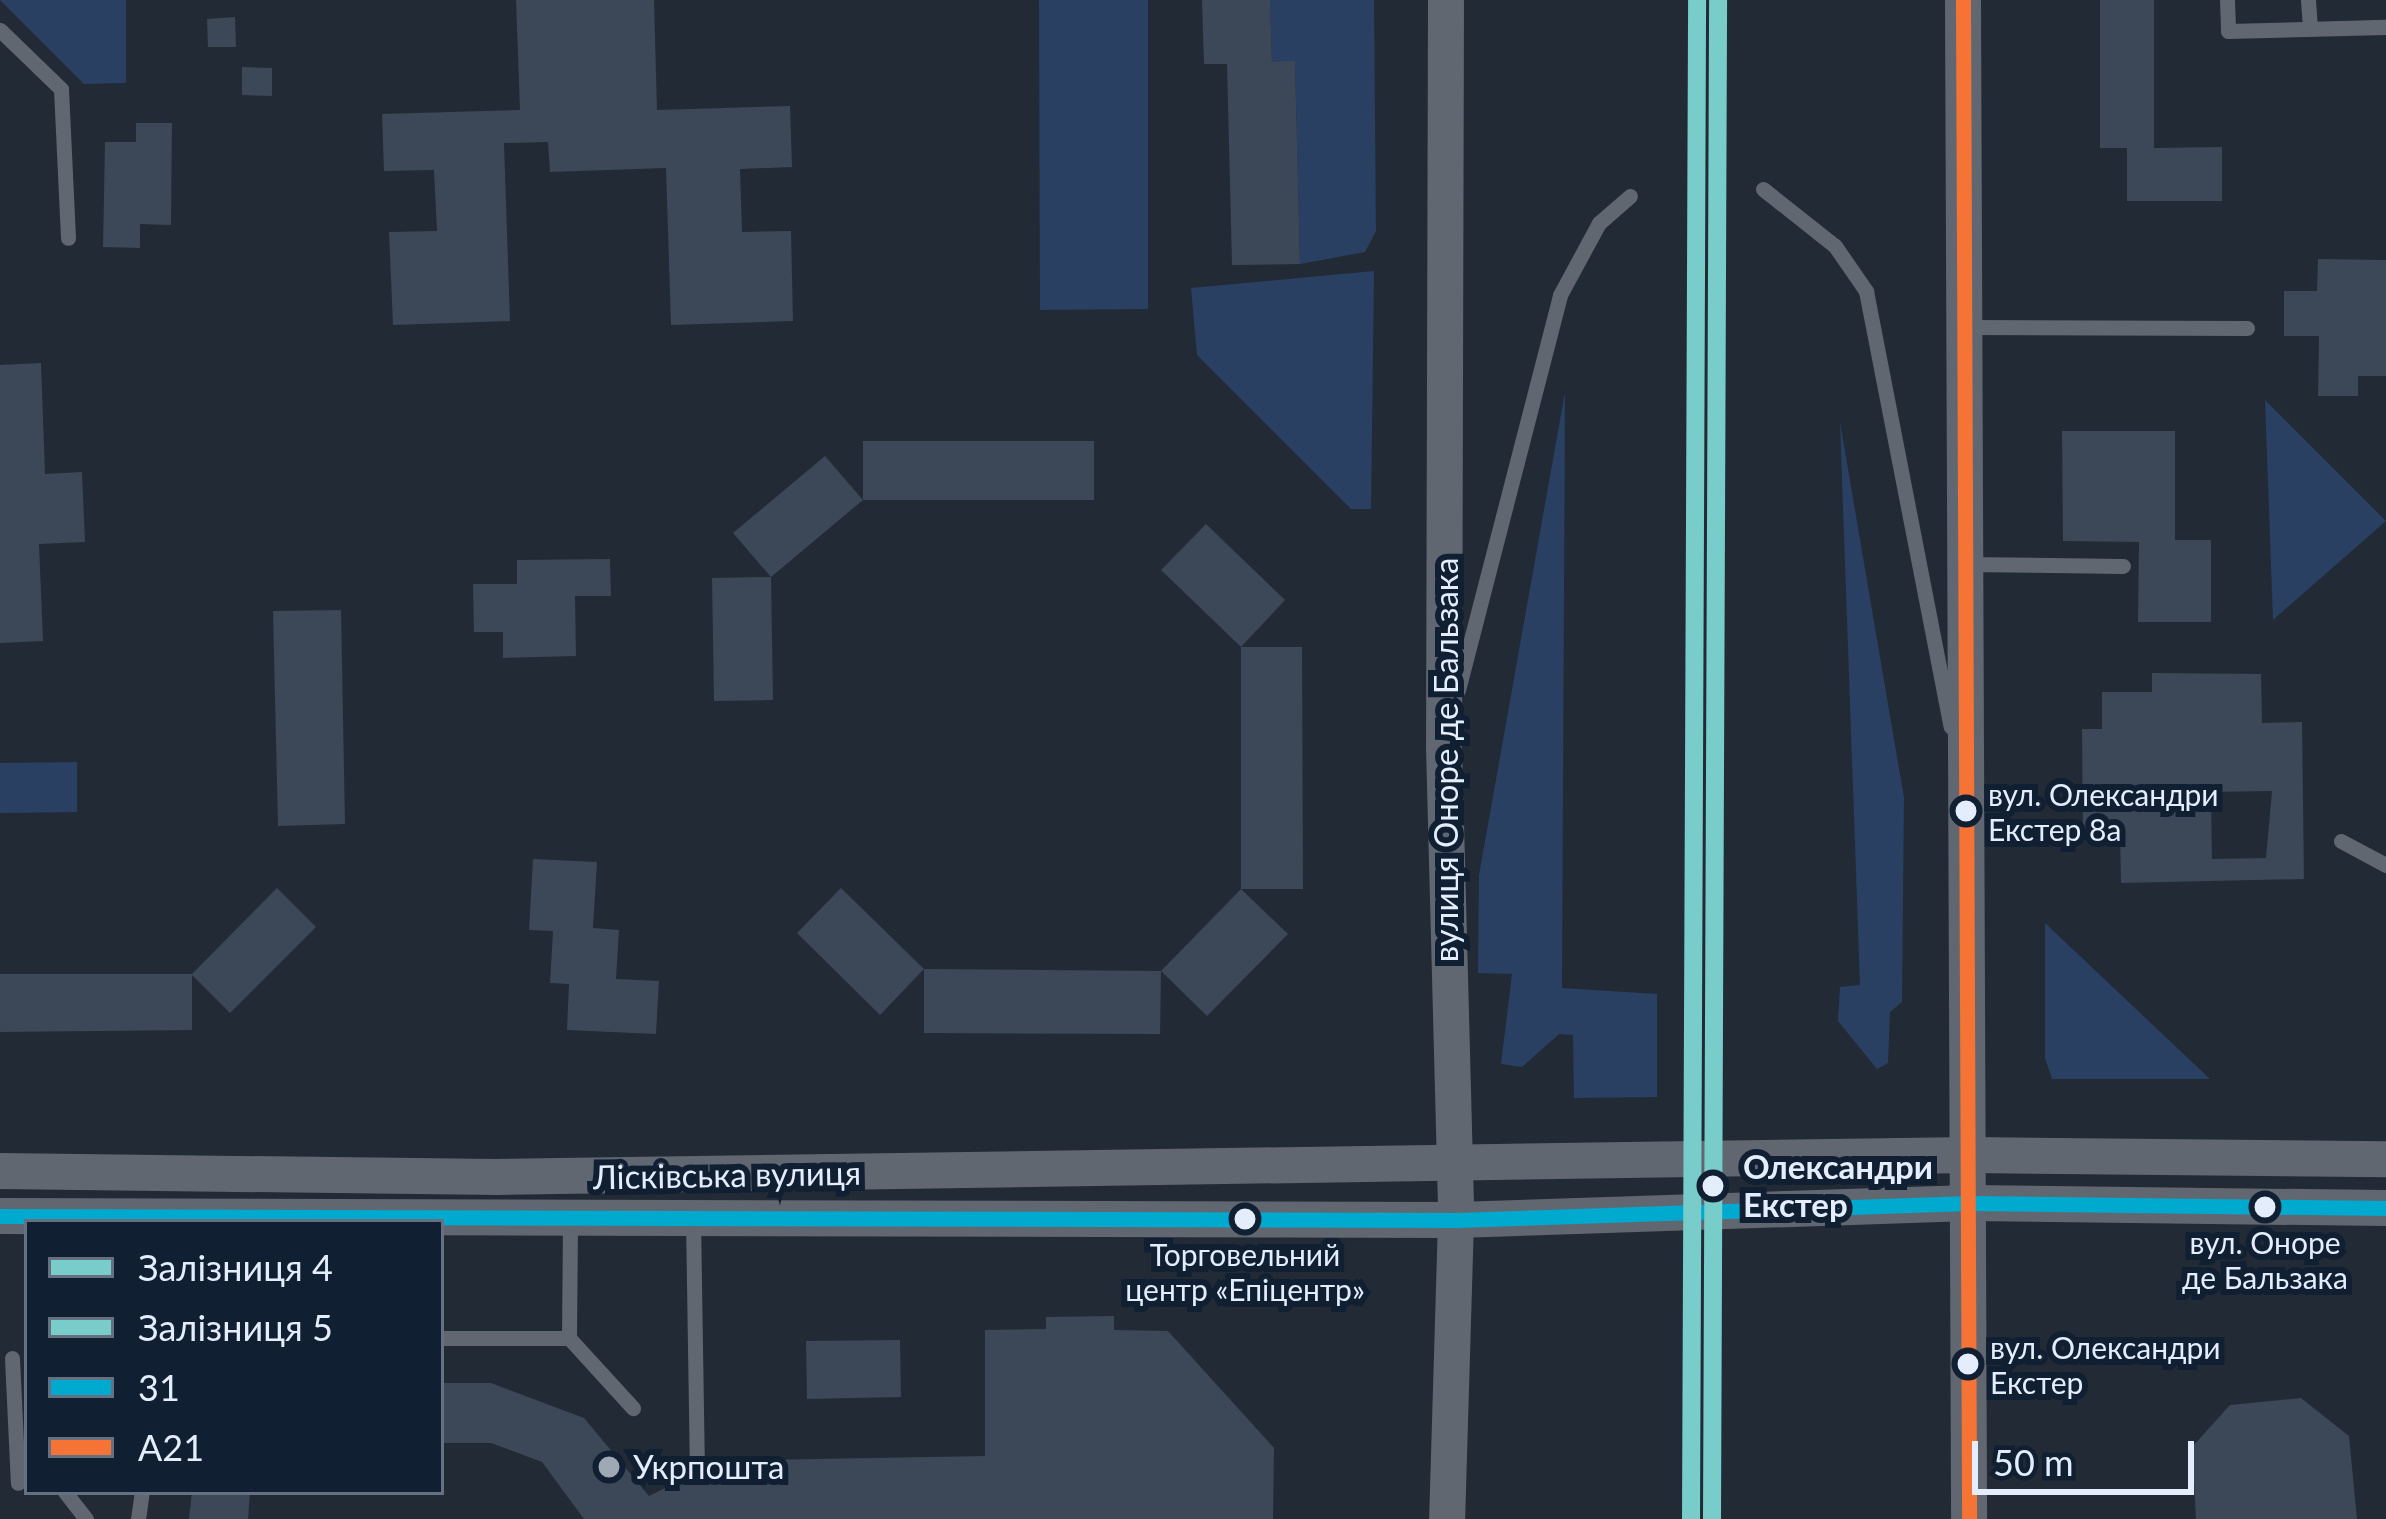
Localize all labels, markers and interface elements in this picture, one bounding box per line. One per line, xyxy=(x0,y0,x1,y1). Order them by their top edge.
street label: вулиця Оноре де Бальзака xyxy=(1426,558,1466,962)
place label: вул. Олександри Екстер 8а xyxy=(1988,776,2219,846)
marker: вул. Олександри Екстер 8а xyxy=(1955,800,1977,822)
place label: Олександри Екстер xyxy=(1743,1147,1933,1225)
street label: Лісківська вулиця xyxy=(593,1153,861,1197)
marker: Олександри Екстер xyxy=(1694,1167,1732,1205)
marker: вул. Оноре де Бальзака xyxy=(2254,1196,2276,1218)
marker: Торговельний центр «Епіцентр» xyxy=(1234,1208,1256,1230)
legend xyxy=(24,1219,444,1495)
place label: вул. Оноре де Бальзака xyxy=(2182,1224,2348,1294)
place label: Торговельний центр «Епіцентр» xyxy=(1125,1236,1365,1306)
text: Залізниця 4 xyxy=(138,1245,333,1289)
text: Залізниця 5 xyxy=(138,1305,333,1349)
place label: вул. Олександри Екстер xyxy=(1990,1329,2221,1400)
marker: вул. Олександри Екстер xyxy=(1957,1353,1979,1375)
text: 31 xyxy=(138,1365,180,1409)
scale bar xyxy=(1978,1417,2200,1491)
text: А21 xyxy=(138,1425,204,1469)
text: 50 m xyxy=(1993,1440,2074,1484)
place label: Укрпошта xyxy=(633,1447,784,1487)
marker: Укрпошта xyxy=(596,1454,622,1480)

